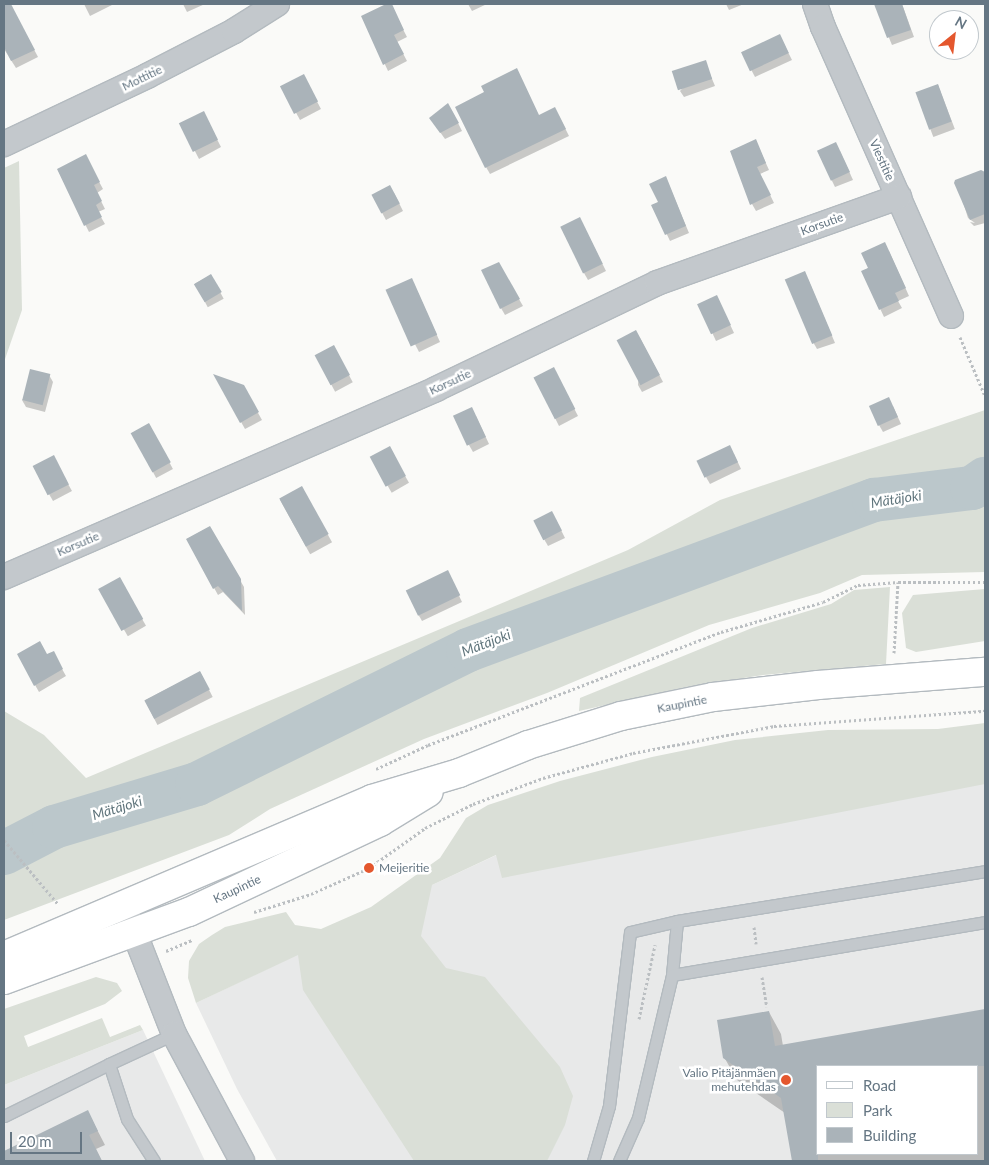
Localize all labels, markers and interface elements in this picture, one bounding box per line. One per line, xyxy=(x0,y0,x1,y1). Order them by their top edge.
north arrow xyxy=(929,10,979,60)
text: N xyxy=(952,12,970,32)
street label: Mottitie xyxy=(120,62,164,94)
street label: Viestitie xyxy=(867,137,897,183)
street label: Korsutie xyxy=(799,210,845,238)
street label: Korsutie xyxy=(427,366,473,398)
water label: Mätäjoki xyxy=(869,487,923,511)
street label: Korsutie xyxy=(55,529,101,559)
water label: Mätäjoki xyxy=(459,626,513,660)
street label: Kaupintie xyxy=(656,692,708,716)
water label: Mätäjoki xyxy=(90,792,144,824)
place label: Meijeritie xyxy=(379,861,429,875)
marker: Meijeritie xyxy=(363,862,375,874)
street label: Kaupintie xyxy=(211,872,263,906)
legend xyxy=(816,1065,979,1155)
place label: Valio Pitäjänmäen mehutehdas xyxy=(682,1066,776,1094)
marker: Valio Pitäjänmäen mehutehdas xyxy=(780,1074,792,1086)
text: Road xyxy=(863,1076,896,1094)
text: Park xyxy=(863,1101,892,1119)
scale bar xyxy=(12,1122,85,1154)
text: Building xyxy=(863,1126,916,1144)
text: 20 m xyxy=(18,1132,52,1150)

